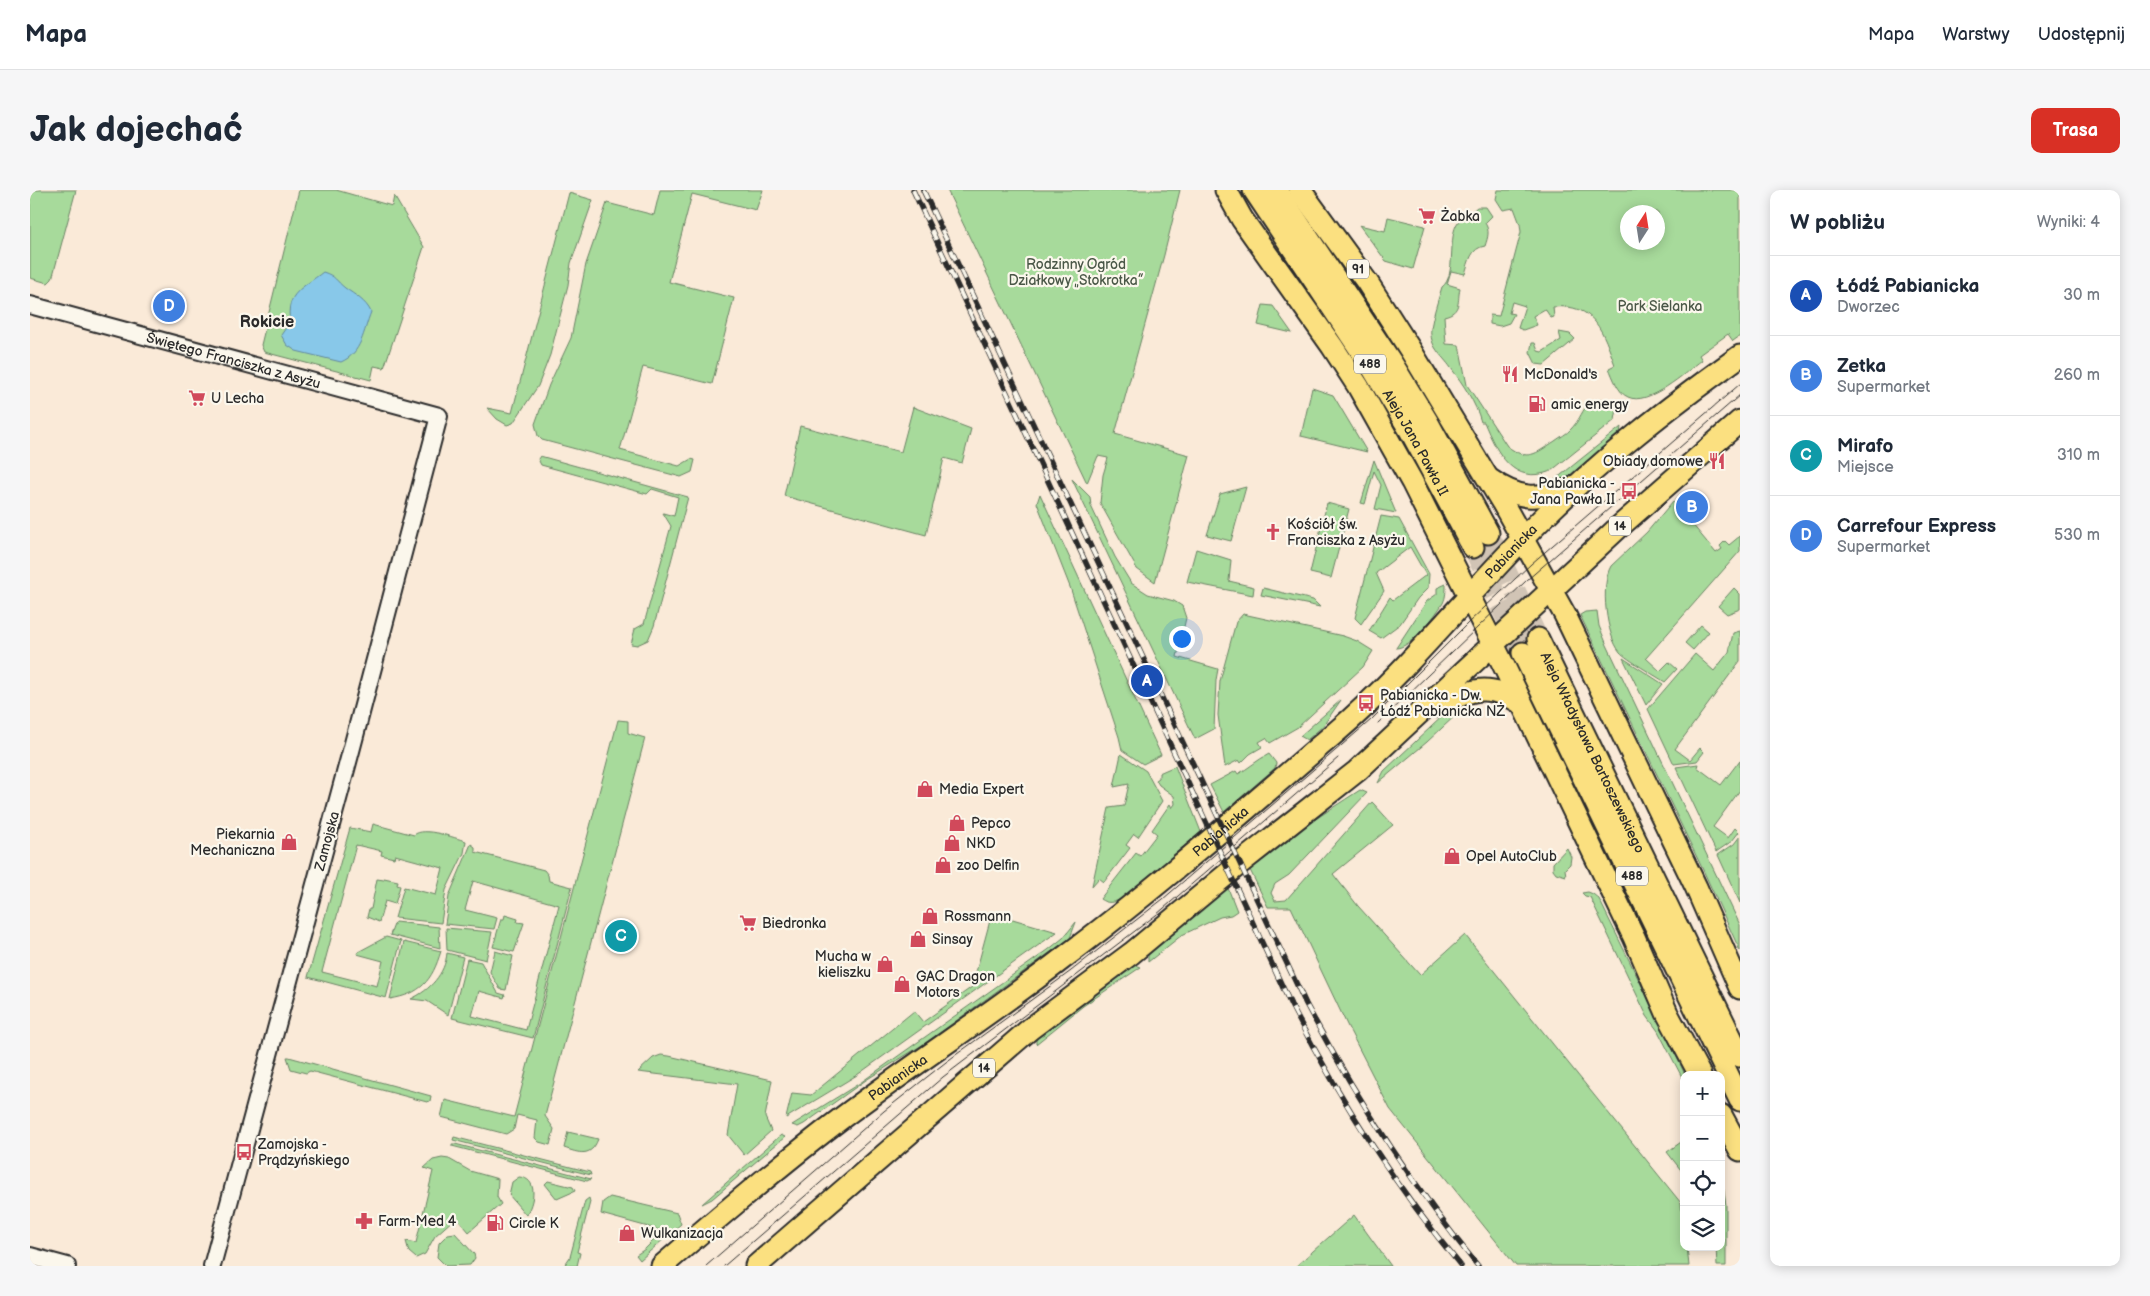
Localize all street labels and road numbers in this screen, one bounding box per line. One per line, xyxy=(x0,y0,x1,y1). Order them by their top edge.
road number: 91 xyxy=(1347,260,1369,278)
street label: Świętego Franciszka z Asyżu xyxy=(145,328,323,392)
road number: 488 xyxy=(1354,354,1386,373)
street label: Aleja Jana Pawła II xyxy=(1379,386,1452,499)
road number: 14 xyxy=(1609,516,1631,536)
street label: Pabianicka xyxy=(1481,521,1541,582)
street label: Aleja Władysława Bartoszewskiego xyxy=(1537,649,1649,856)
street label: Pabianicka xyxy=(1189,803,1252,860)
street label: Zamojska xyxy=(311,809,343,873)
road number: 488 xyxy=(1616,866,1648,886)
street label: Pabianicka xyxy=(865,1051,931,1104)
road number: 14 xyxy=(973,1058,995,1078)

